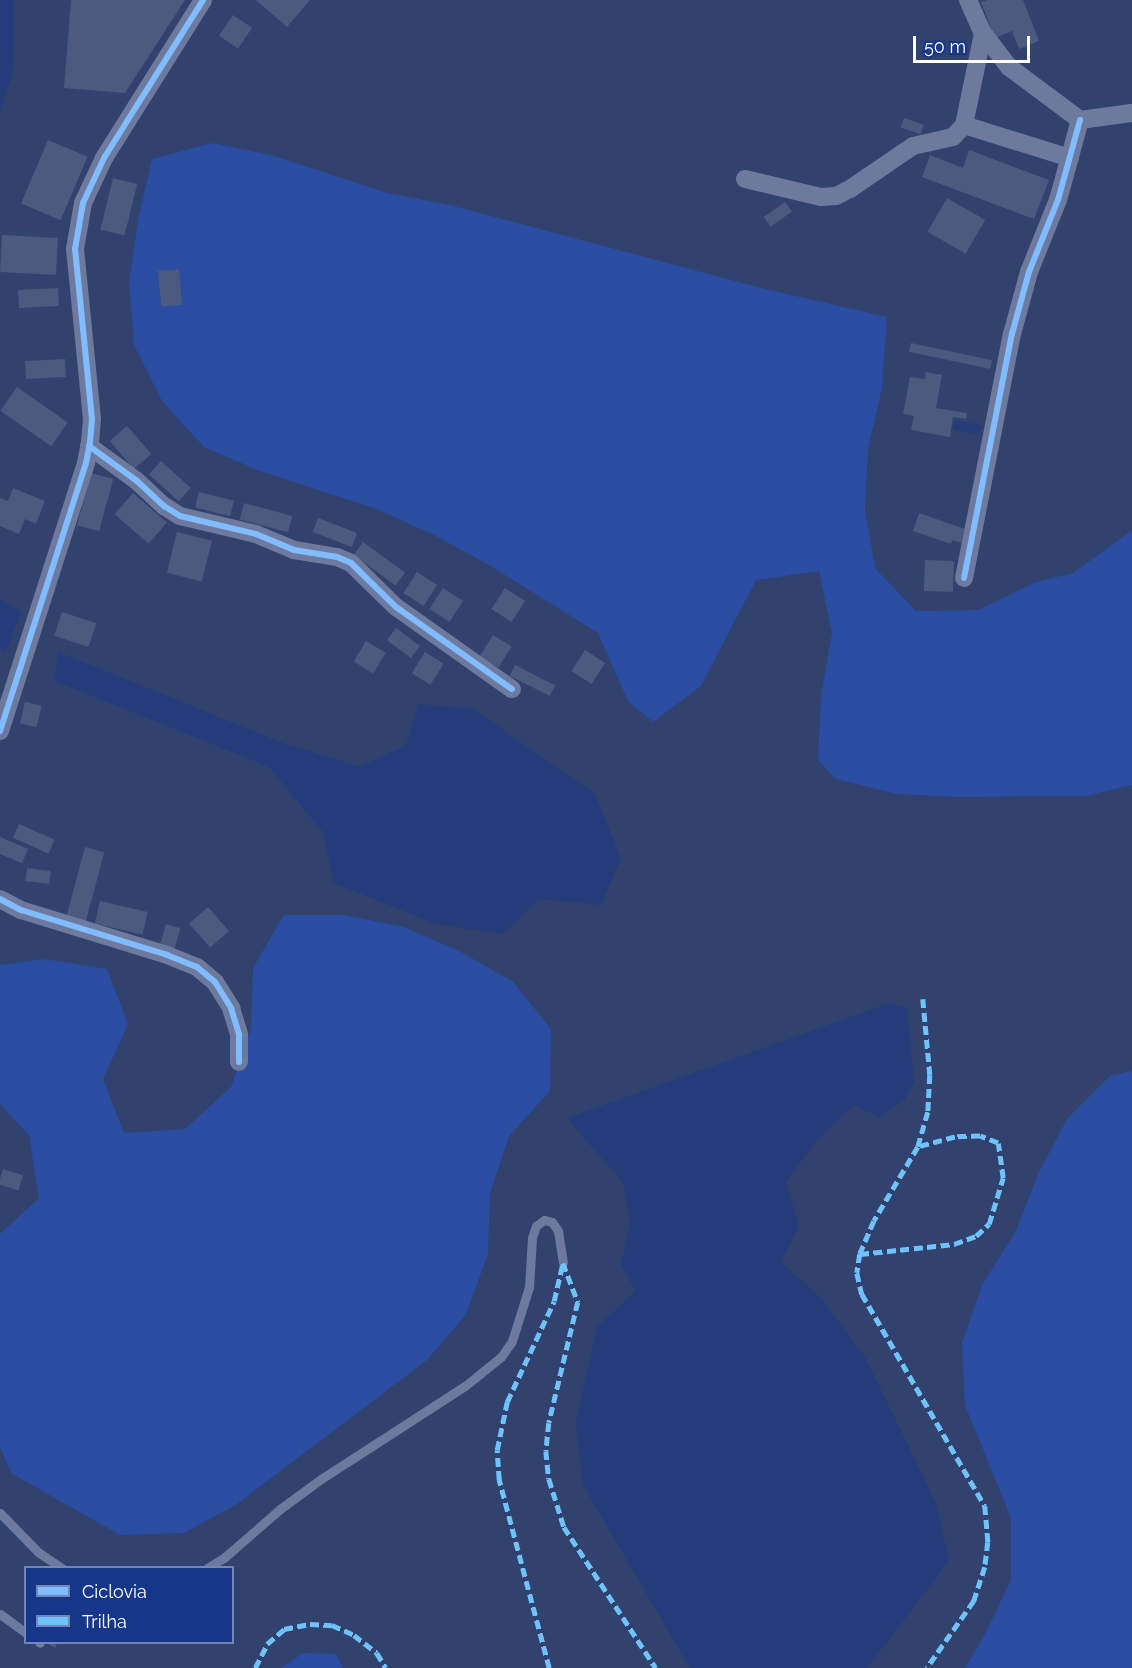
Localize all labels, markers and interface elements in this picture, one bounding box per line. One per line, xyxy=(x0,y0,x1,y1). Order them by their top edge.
scale bar xyxy=(916,24,1033,62)
text: 50 m xyxy=(924,36,966,57)
legend xyxy=(24,1566,234,1644)
text: Ciclovia xyxy=(82,1581,147,1602)
text: Trilha xyxy=(82,1611,127,1632)

